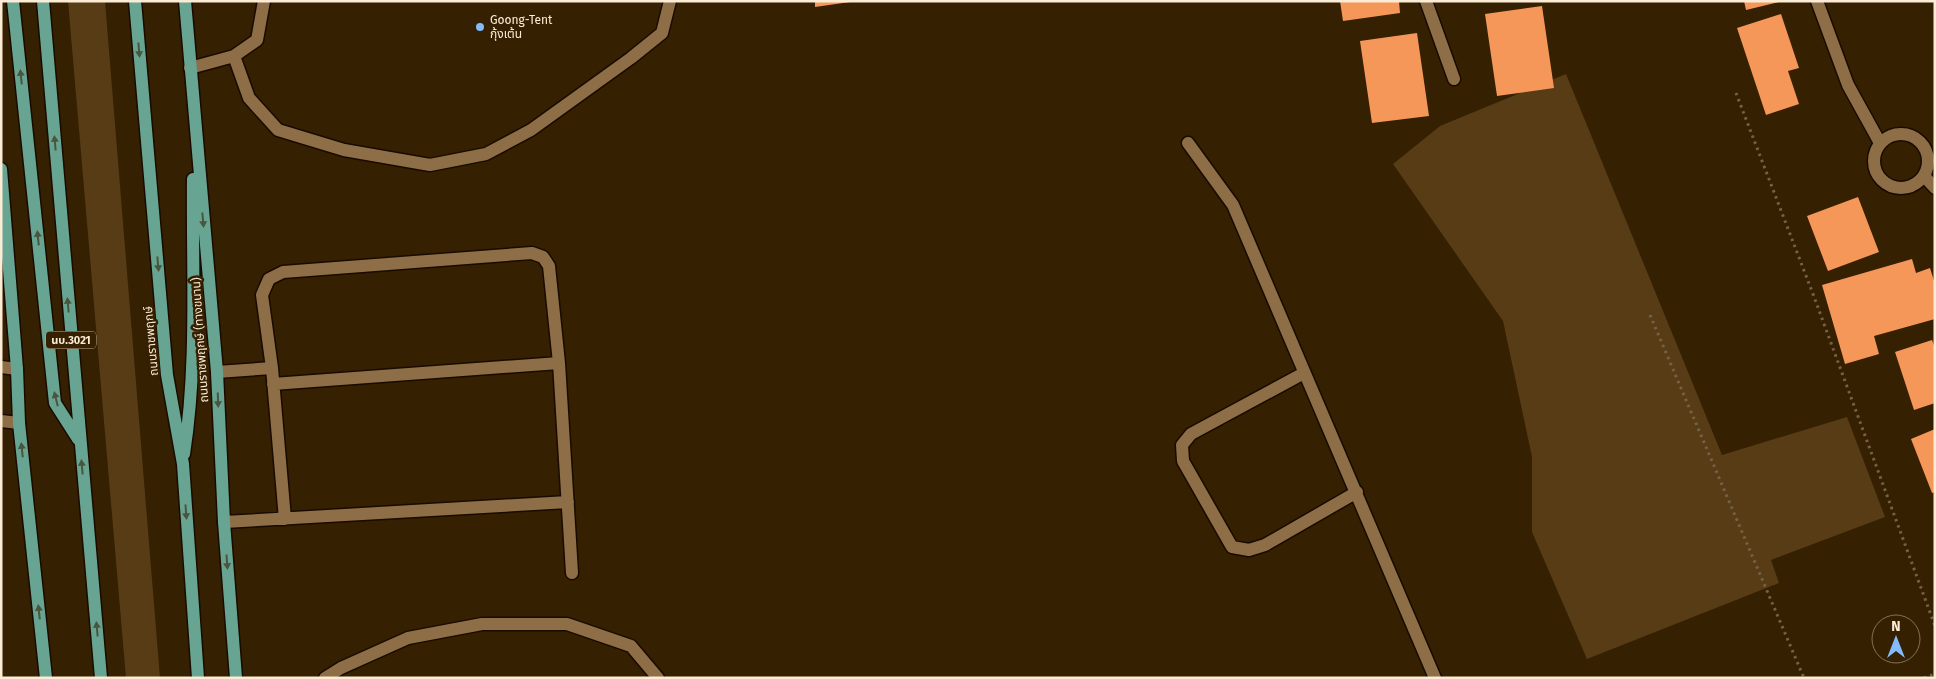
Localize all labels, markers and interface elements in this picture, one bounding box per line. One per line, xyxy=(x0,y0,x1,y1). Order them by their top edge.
place label: Goong-Tent กุ้งเต้น xyxy=(490,13,553,41)
marker: Goong-Tent กุ้งเต้น xyxy=(474,21,486,33)
one-way arrow xyxy=(136,42,144,58)
one-way arrow xyxy=(17,68,25,84)
one-way arrow xyxy=(51,135,59,151)
one-way arrow xyxy=(200,213,208,229)
one-way arrow xyxy=(34,230,42,246)
one-way arrow xyxy=(154,256,162,272)
street label: ถนนราชพฤกษ์ (ทางขนาน) xyxy=(189,277,211,403)
one-way arrow xyxy=(64,297,72,313)
street label: ถนนราชพฤกษ์ xyxy=(141,305,161,376)
road number: นบ.3021 xyxy=(46,332,96,348)
one-way arrow xyxy=(52,392,60,407)
one-way arrow xyxy=(215,392,223,408)
one-way arrow xyxy=(18,442,26,458)
one-way arrow xyxy=(78,459,86,475)
one-way arrow xyxy=(183,505,191,521)
one-way arrow xyxy=(223,554,231,570)
one-way arrow xyxy=(35,604,43,620)
north arrow xyxy=(1871,614,1921,664)
text: N xyxy=(1891,618,1901,635)
one-way arrow xyxy=(92,621,100,637)

